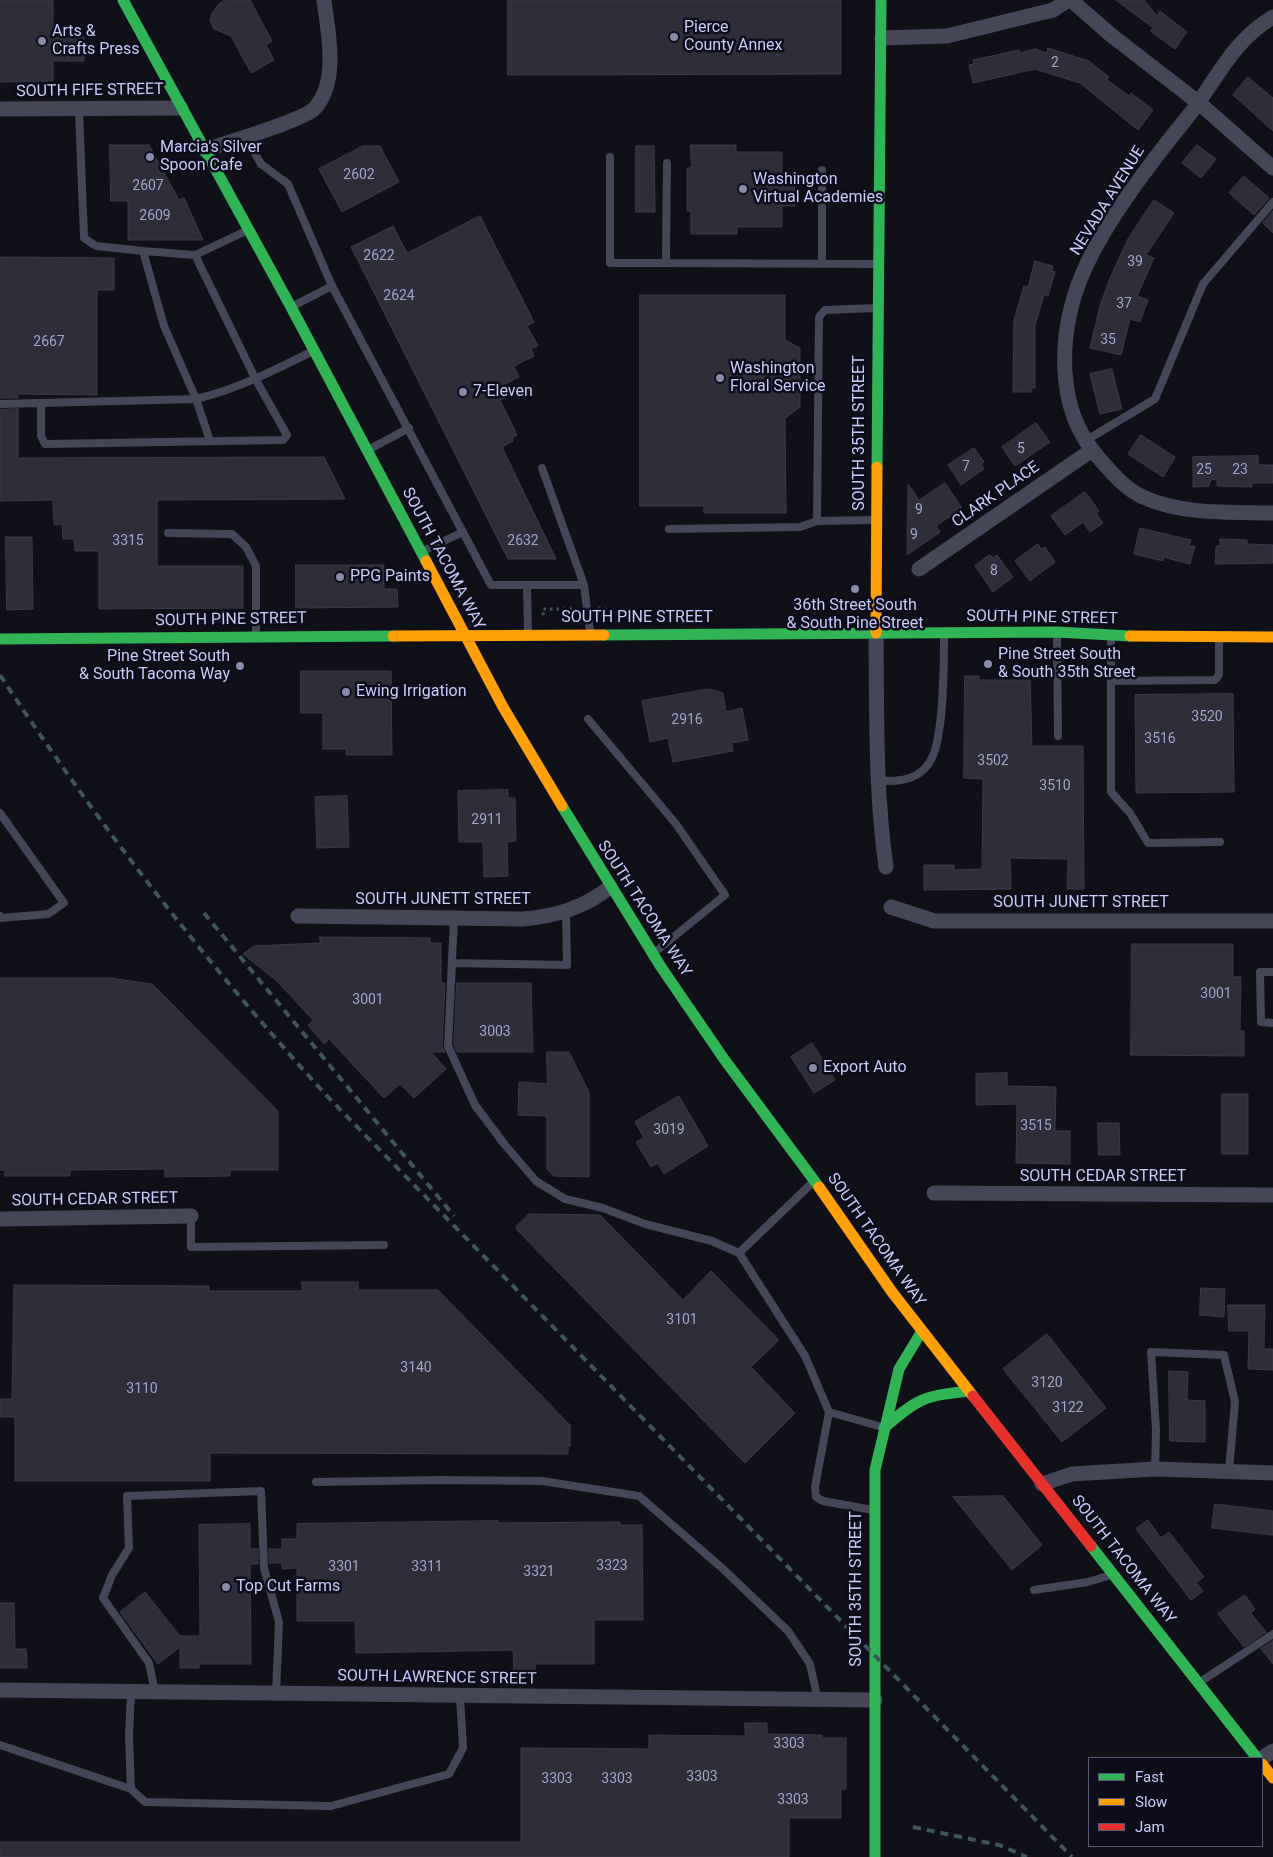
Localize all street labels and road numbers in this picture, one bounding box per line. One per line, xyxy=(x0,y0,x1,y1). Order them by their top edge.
street label: SOUTH FIFE STREET xyxy=(16,80,164,102)
street label: NEVADA AVENUE xyxy=(1067,143,1149,259)
street label: SOUTH 35TH STREET xyxy=(850,355,870,511)
street label: CLARK PLACE xyxy=(949,458,1043,532)
street label: SOUTH TACOMA WAY xyxy=(397,485,489,633)
street label: SOUTH PINE STREET xyxy=(966,607,1118,629)
street label: SOUTH PINE STREET xyxy=(561,608,713,628)
street label: SOUTH PINE STREET xyxy=(155,609,307,631)
street label: SOUTH TACOMA WAY xyxy=(593,837,695,981)
street label: SOUTH JUNETT STREET xyxy=(355,890,531,910)
street label: SOUTH JUNETT STREET xyxy=(993,893,1169,913)
street label: SOUTH CEDAR STREET xyxy=(1020,1167,1186,1187)
street label: SOUTH TACOMA WAY xyxy=(823,1170,929,1310)
street label: SOUTH CEDAR STREET xyxy=(11,1189,179,1211)
street label: SOUTH TACOMA WAY xyxy=(1067,1492,1179,1628)
street label: SOUTH 35TH STREET xyxy=(847,1511,867,1667)
street label: SOUTH LAWRENCE STREET xyxy=(337,1667,537,1689)

